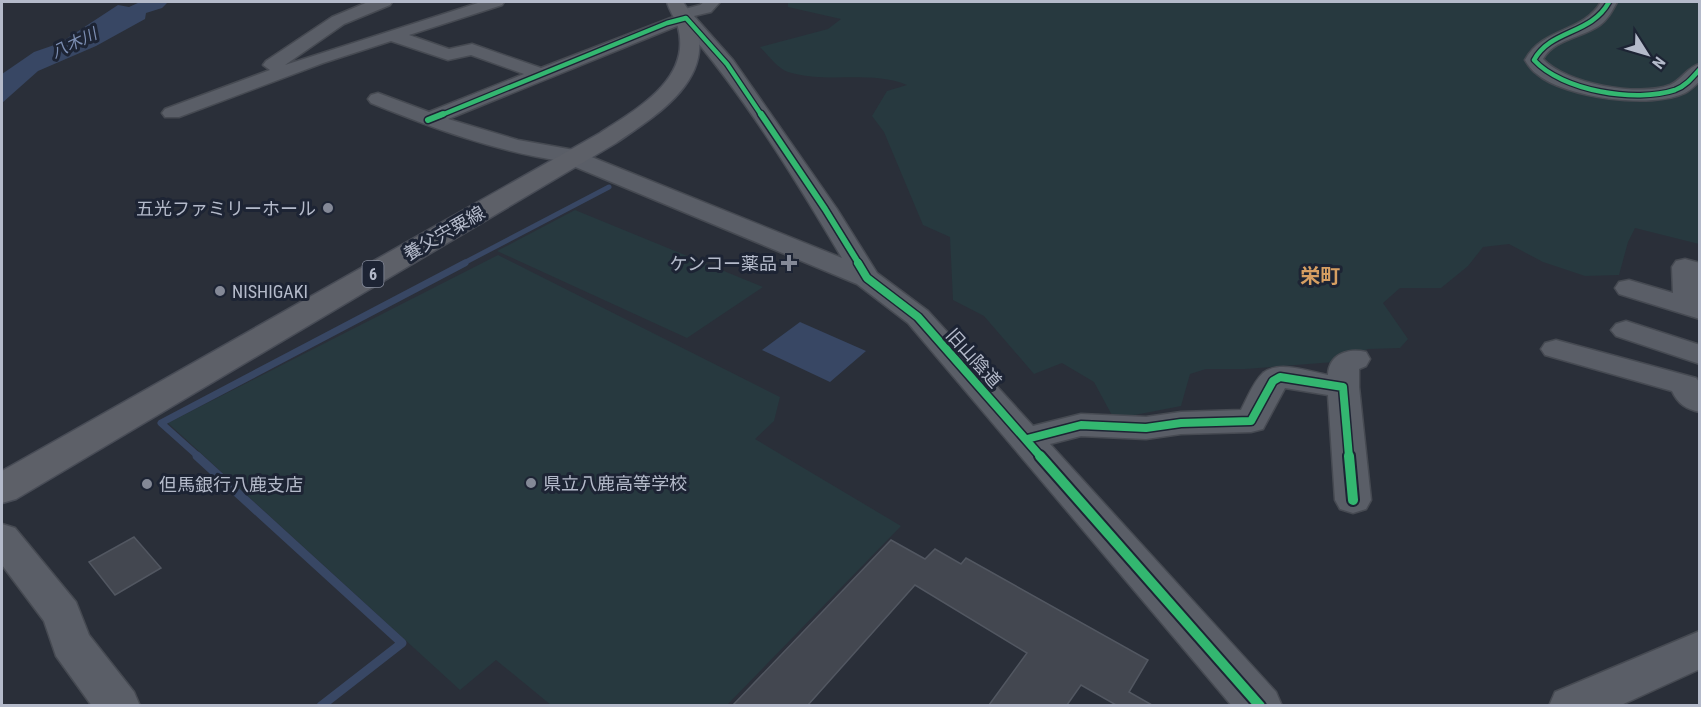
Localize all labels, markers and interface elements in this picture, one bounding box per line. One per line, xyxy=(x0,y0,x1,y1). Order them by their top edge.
water label: 八木川 xyxy=(48,23,102,62)
north arrow xyxy=(1617,24,1677,84)
text: N xyxy=(1648,53,1669,72)
place label: 五光ファミリーホール xyxy=(136,198,316,219)
marker: 五光ファミリーホール xyxy=(321,201,335,215)
street label: 養父宍粟線 xyxy=(400,201,488,265)
place label: ケンコー薬品 xyxy=(670,253,777,274)
marker: ケンコー薬品 xyxy=(782,256,796,270)
road number: 6 xyxy=(362,261,384,287)
district label: 栄町 xyxy=(1300,264,1340,288)
place label: NISHIGAKI xyxy=(232,281,308,302)
marker: NISHIGAKI xyxy=(213,284,227,298)
street label: 旧山陰道 xyxy=(942,324,1006,392)
place label: 県立八鹿高等学校 xyxy=(543,473,687,494)
place label: 但馬銀行八鹿支店 xyxy=(159,474,303,495)
marker: 県立八鹿高等学校 xyxy=(524,476,538,490)
marker: 但馬銀行八鹿支店 xyxy=(140,477,154,491)

